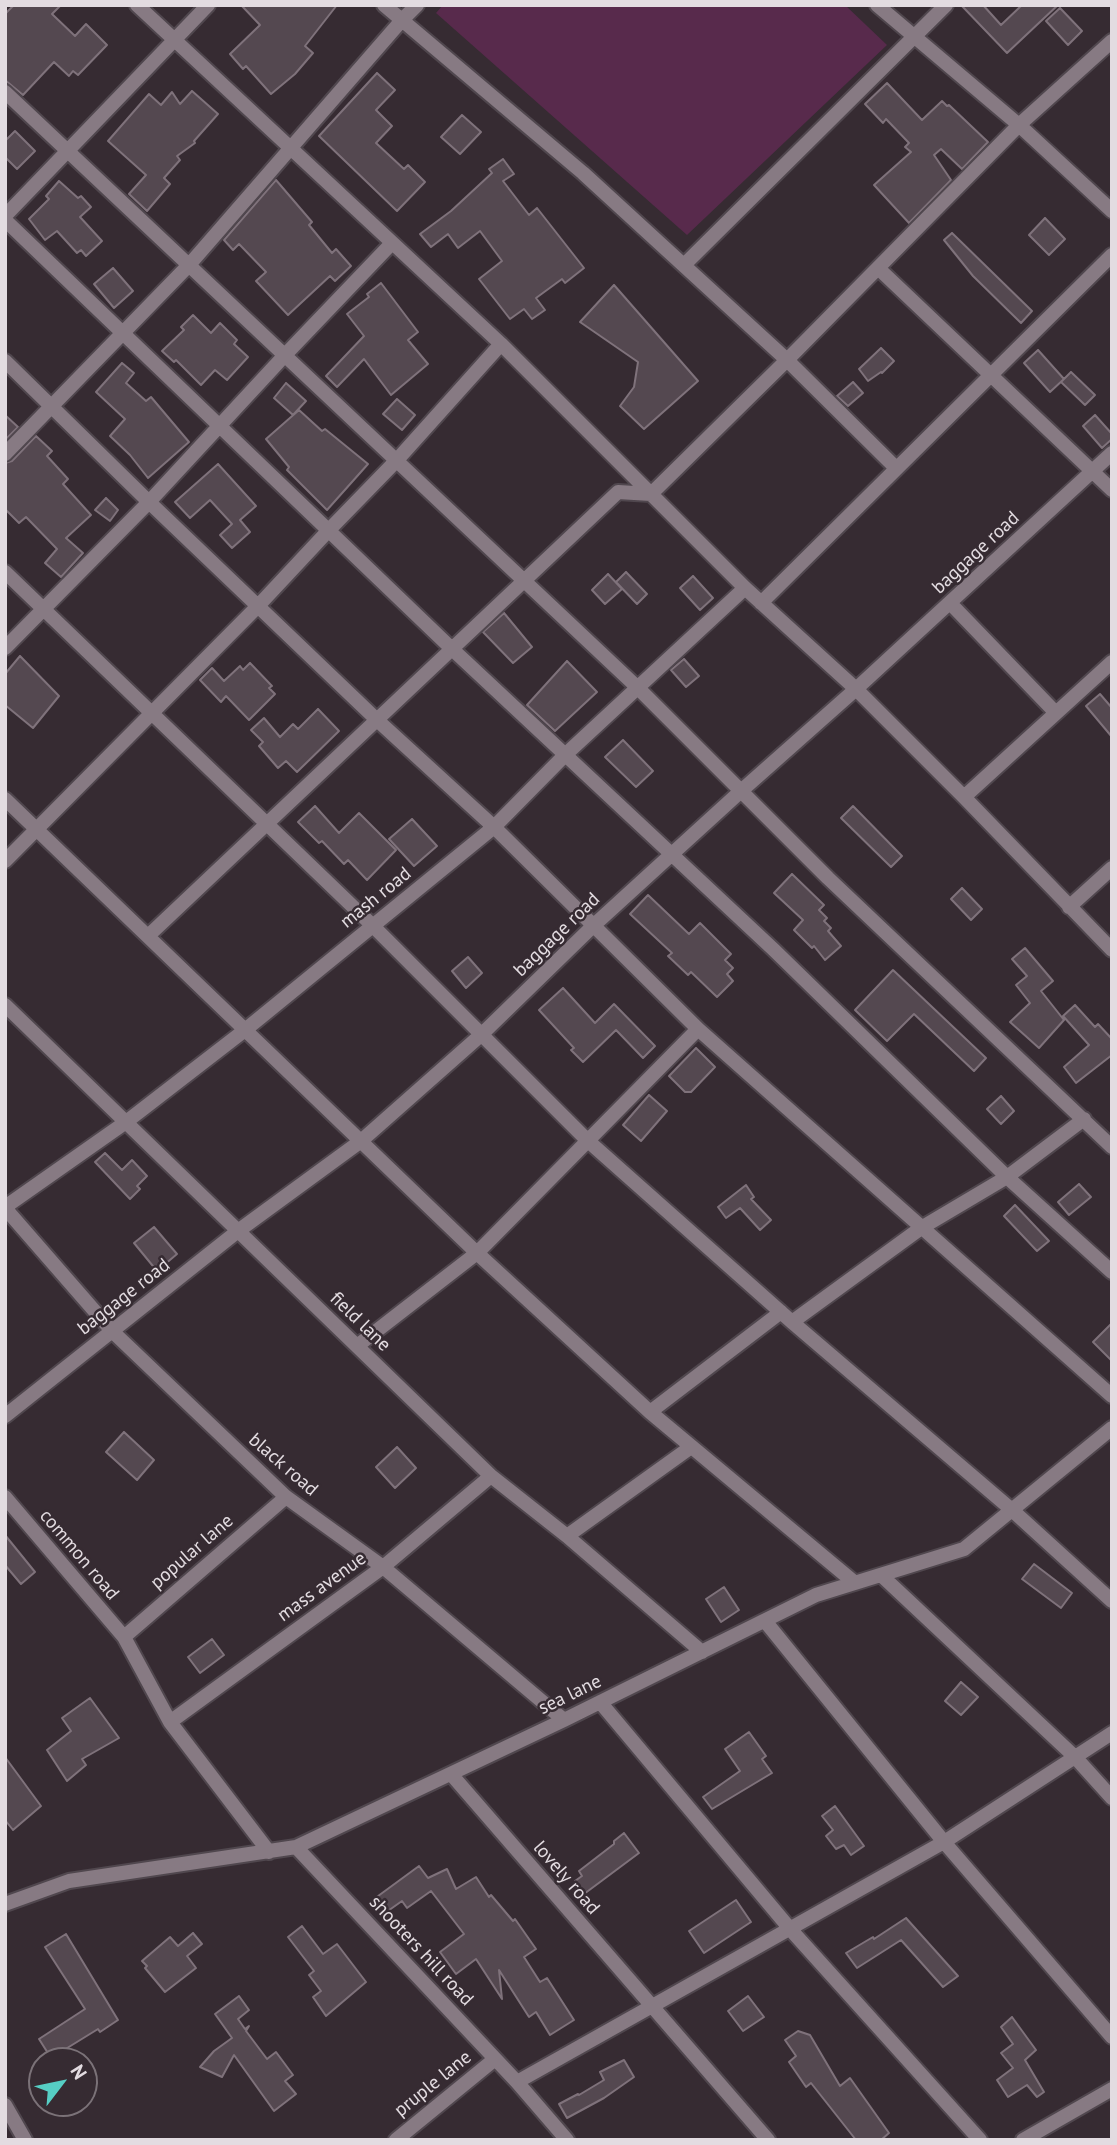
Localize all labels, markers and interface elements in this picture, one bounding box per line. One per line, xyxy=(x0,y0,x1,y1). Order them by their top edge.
street label: baggage road xyxy=(928,507,1024,599)
street label: mash road xyxy=(336,863,416,933)
street label: baggage road xyxy=(509,888,605,982)
street label: baggage road xyxy=(73,1254,175,1340)
street label: field lane xyxy=(325,1287,395,1357)
street label: black road xyxy=(244,1429,322,1501)
street label: common road xyxy=(35,1505,123,1605)
street label: popular lane xyxy=(146,1510,238,1594)
street label: mass avenue xyxy=(273,1547,371,1627)
street label: sea lane xyxy=(535,1670,605,1720)
street label: lovely road xyxy=(528,1837,604,1919)
street label: shooters hill road xyxy=(364,1891,478,2011)
street label: pruple lane xyxy=(390,2046,476,2122)
north arrow xyxy=(28,2047,98,2117)
text: N xyxy=(66,2060,93,2084)

